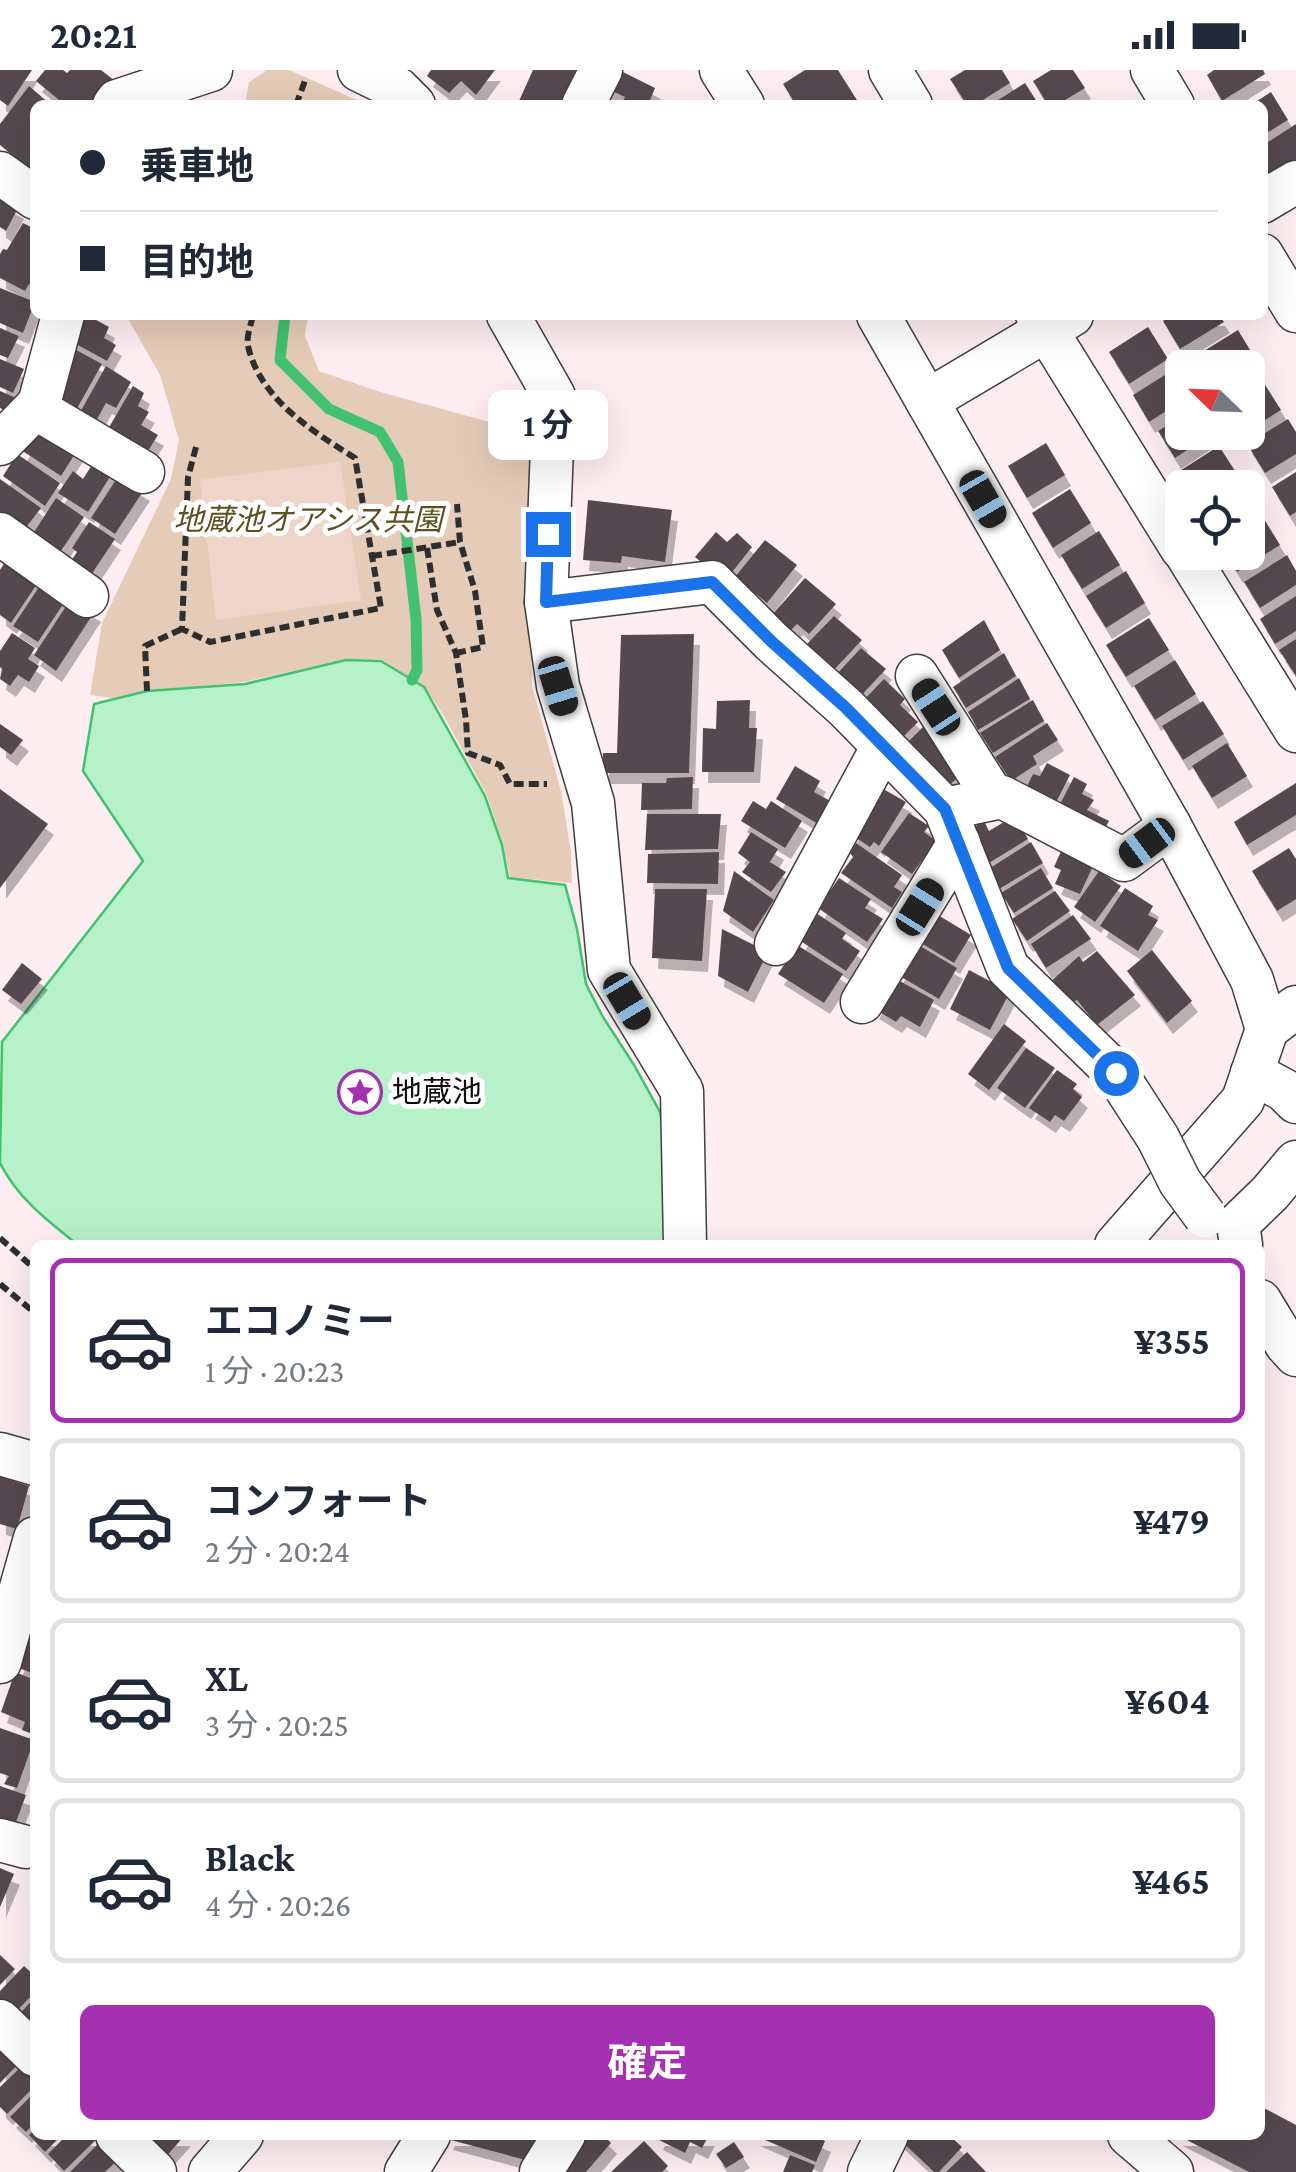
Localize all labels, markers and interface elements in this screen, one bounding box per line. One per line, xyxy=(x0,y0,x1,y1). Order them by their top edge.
text: 20:21 xyxy=(50,14,137,56)
text: 乗車地 xyxy=(140,145,254,187)
text: 目的地 xyxy=(140,241,254,283)
north arrow xyxy=(1165,350,1265,450)
map controls xyxy=(1165,350,1265,570)
callout: 1 分 xyxy=(488,389,608,459)
text: 1 分 xyxy=(523,407,573,443)
car xyxy=(955,466,1011,532)
button: locate xyxy=(1165,470,1265,570)
park label: 地蔵池オアシス共園 xyxy=(174,503,446,536)
route end xyxy=(526,512,571,557)
car xyxy=(535,653,581,719)
car xyxy=(907,674,965,740)
car xyxy=(1114,813,1180,873)
car xyxy=(891,874,949,940)
car xyxy=(599,968,655,1034)
route start xyxy=(1094,1051,1139,1096)
place icon: 地蔵池 xyxy=(337,1069,383,1115)
place label: 地蔵池 xyxy=(392,1075,482,1108)
icon: car xyxy=(85,1296,175,1386)
text: エコノミー xyxy=(205,1300,395,1342)
text: ¥355 xyxy=(1134,1320,1210,1362)
text: 1 分 · 20:23 xyxy=(205,1353,344,1389)
icon: car xyxy=(85,1476,175,1566)
text: コンフォート xyxy=(205,1480,432,1522)
text: ¥479 xyxy=(1133,1500,1210,1542)
text: 2 分 · 20:24 xyxy=(205,1533,350,1569)
icon: car xyxy=(85,1656,175,1746)
text: XL xyxy=(205,1657,248,1699)
text: ¥604 xyxy=(1125,1680,1210,1722)
text: 3 分 · 20:25 xyxy=(205,1707,349,1743)
icon: car xyxy=(85,1836,175,1926)
text: Black xyxy=(205,1837,294,1879)
text: ¥465 xyxy=(1133,1860,1210,1902)
text: 4 分 · 20:26 xyxy=(205,1887,351,1923)
button: 確定 xyxy=(80,2005,1215,2120)

